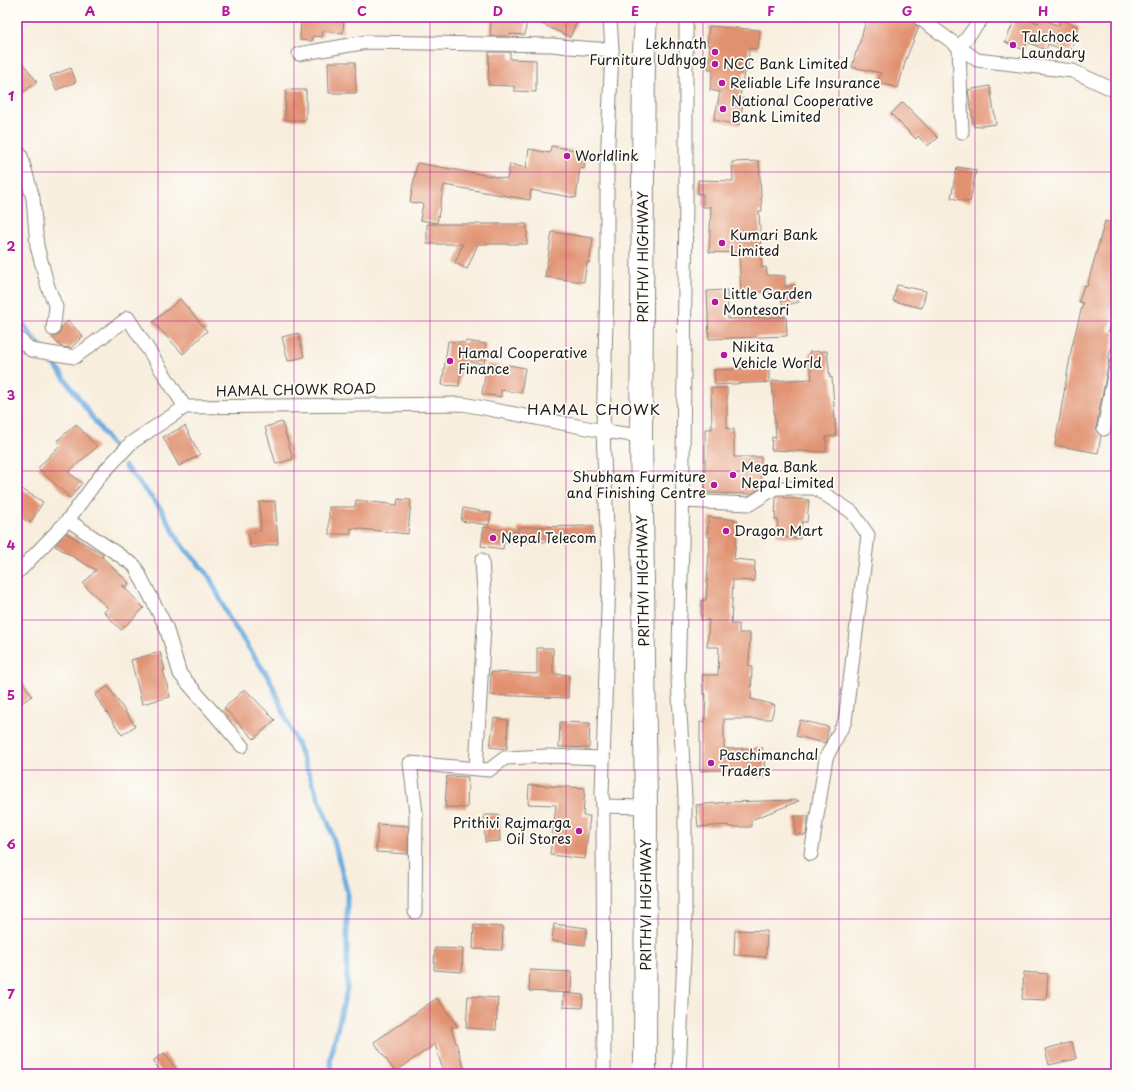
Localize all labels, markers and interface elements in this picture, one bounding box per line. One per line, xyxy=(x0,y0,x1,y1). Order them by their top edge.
text: A xyxy=(85,1,95,20)
text: B xyxy=(222,1,231,20)
text: C xyxy=(357,1,367,20)
text: D xyxy=(493,1,503,20)
text: E xyxy=(631,1,639,20)
text: F xyxy=(767,1,775,20)
text: G xyxy=(902,1,912,20)
text: H xyxy=(1038,1,1048,20)
place label: Talchock Laundary xyxy=(1021,26,1086,63)
place label: Lekhnath Furniture Udhyog xyxy=(589,33,707,70)
marker: Talchock Laundary xyxy=(1008,40,1018,50)
marker: Lekhnath Furniture Udhyog xyxy=(710,47,720,57)
place label: NCC Bank Limited xyxy=(723,53,848,74)
marker: NCC Bank Limited xyxy=(710,59,720,69)
place label: Reliable Life Insurance xyxy=(730,72,881,93)
marker: Reliable Life Insurance xyxy=(717,78,727,88)
text: 1 xyxy=(8,86,14,105)
place label: National Cooperative Bank Limited xyxy=(731,90,873,127)
marker: National Cooperative Bank Limited xyxy=(718,104,728,114)
place label: Worldlink xyxy=(575,145,639,166)
marker: Worldlink xyxy=(562,151,572,161)
street label: PRITHVI HIGHWAY xyxy=(632,191,653,323)
place label: Kumari Bank Limited xyxy=(730,224,818,261)
text: 2 xyxy=(6,236,16,255)
marker: Kumari Bank Limited xyxy=(717,238,727,248)
place label: Little Garden Montesori xyxy=(723,283,813,320)
marker: Little Garden Montesori xyxy=(710,297,720,307)
place label: Nikita Vehicle World xyxy=(732,336,822,373)
place label: Hamal Cooperative Finance xyxy=(458,342,587,379)
marker: Nikita Vehicle World xyxy=(719,350,729,360)
marker: Hamal Cooperative Finance xyxy=(445,356,455,366)
street label: HAMAL CHOWK ROAD xyxy=(216,378,376,401)
text: 3 xyxy=(7,385,16,404)
district label: HAMAL CHOWK xyxy=(527,397,661,420)
place label: Mega Bank Nepal Limited xyxy=(741,456,834,493)
place label: Shubham Furmiture and Finishing Centre xyxy=(567,466,706,503)
marker: Mega Bank Nepal Limited xyxy=(728,470,738,480)
marker: Shubham Furmiture and Finishing Centre xyxy=(709,480,719,490)
street label: PRITHVI HIGHWAY xyxy=(631,515,654,647)
place label: Dragon Mart xyxy=(734,520,823,541)
marker: Dragon Mart xyxy=(721,526,731,536)
place label: Nepal Telecom xyxy=(501,527,597,548)
marker: Nepal Telecom xyxy=(488,533,498,543)
text: 4 xyxy=(7,535,16,554)
text: 5 xyxy=(7,685,15,704)
place label: Paschimanchal Traders xyxy=(719,744,818,781)
marker: Paschimanchal Traders xyxy=(706,758,716,768)
place label: Prithivi Rajmarga Oil Stores xyxy=(452,812,571,849)
marker: Prithivi Rajmarga Oil Stores xyxy=(574,826,584,836)
text: 6 xyxy=(6,834,16,853)
street label: PRITHVI HIGHWAY xyxy=(635,839,656,971)
text: 7 xyxy=(7,984,15,1003)

